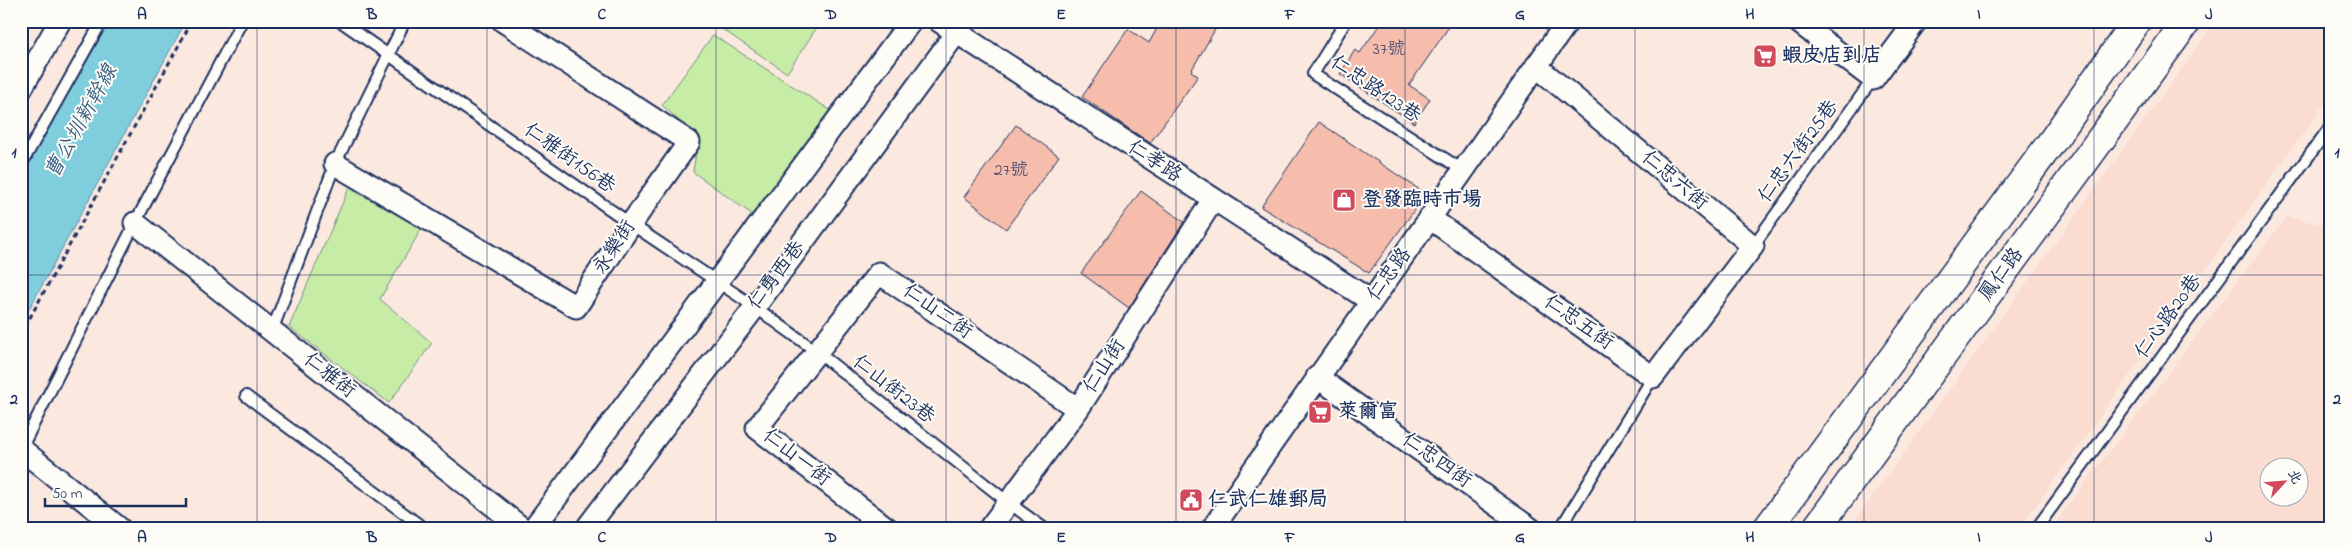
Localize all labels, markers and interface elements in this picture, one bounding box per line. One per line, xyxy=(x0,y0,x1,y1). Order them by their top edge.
text: A xyxy=(137,3,147,27)
text: B xyxy=(366,3,378,27)
text: C xyxy=(598,3,607,27)
text: D xyxy=(824,3,837,27)
text: E xyxy=(1056,3,1066,27)
text: F xyxy=(1284,3,1296,27)
text: G xyxy=(1515,3,1525,27)
text: H xyxy=(1745,3,1755,27)
text: I xyxy=(1977,3,1981,27)
text: J xyxy=(2205,3,2213,27)
house number: 37號 xyxy=(1373,37,1405,63)
place label: 蝦皮店到店 xyxy=(1782,42,1882,71)
supermarket icon: 蝦皮店到店 xyxy=(1752,43,1778,69)
street label: 仁忠路123巷 xyxy=(1324,49,1427,132)
water label: 曹公圳新幹線 xyxy=(38,59,126,184)
street label: 仁忠六街25巷 xyxy=(1752,94,1847,210)
street label: 仁雅街156巷 xyxy=(517,117,622,202)
street label: 仁孝路 xyxy=(1121,134,1188,191)
text: 1 xyxy=(11,141,17,165)
text: 1 xyxy=(2334,141,2340,165)
street label: 仁忠六街 xyxy=(1634,144,1714,218)
house number: 27號 xyxy=(994,158,1028,184)
place label: 登發臨時市場 xyxy=(1362,186,1482,215)
shop icon: 登發臨時市場 xyxy=(1331,187,1357,213)
street label: 永樂街 xyxy=(587,215,643,281)
street label: 仁勇西巷 xyxy=(741,235,813,317)
street label: 仁忠路 xyxy=(1361,241,1420,308)
street label: 鳳仁路 xyxy=(1973,241,2032,308)
street label: 仁心路20巷 xyxy=(2128,268,2210,365)
street label: 仁山二街 xyxy=(896,277,978,347)
street label: 仁忠五街 xyxy=(1537,288,1619,358)
street label: 仁山街 xyxy=(1077,334,1133,400)
street label: 仁雅街 xyxy=(296,346,362,406)
street label: 仁山街23巷 xyxy=(845,348,941,432)
text: 2 xyxy=(9,388,18,412)
text: 2 xyxy=(2332,388,2341,412)
place label: 萊爾富 xyxy=(1338,398,1398,427)
supermarket icon: 萊爾富 xyxy=(1307,399,1333,425)
street label: 仁山一街 xyxy=(756,422,836,494)
street label: 仁忠四街 xyxy=(1395,426,1477,496)
north arrow xyxy=(2258,458,2308,508)
text: 北 xyxy=(2282,466,2307,488)
scale bar xyxy=(45,475,186,507)
text: 50 m xyxy=(52,483,83,505)
place label: 仁武仁雄郵局 xyxy=(1208,486,1328,515)
public building icon: 仁武仁雄郵局 xyxy=(1178,487,1204,513)
text: A xyxy=(137,526,147,550)
text: B xyxy=(366,526,378,550)
text: C xyxy=(598,526,607,550)
text: D xyxy=(824,526,837,550)
text: E xyxy=(1056,526,1066,550)
text: F xyxy=(1284,526,1296,550)
text: G xyxy=(1515,526,1525,550)
text: H xyxy=(1745,526,1755,550)
text: I xyxy=(1977,526,1981,550)
text: J xyxy=(2205,526,2213,550)

